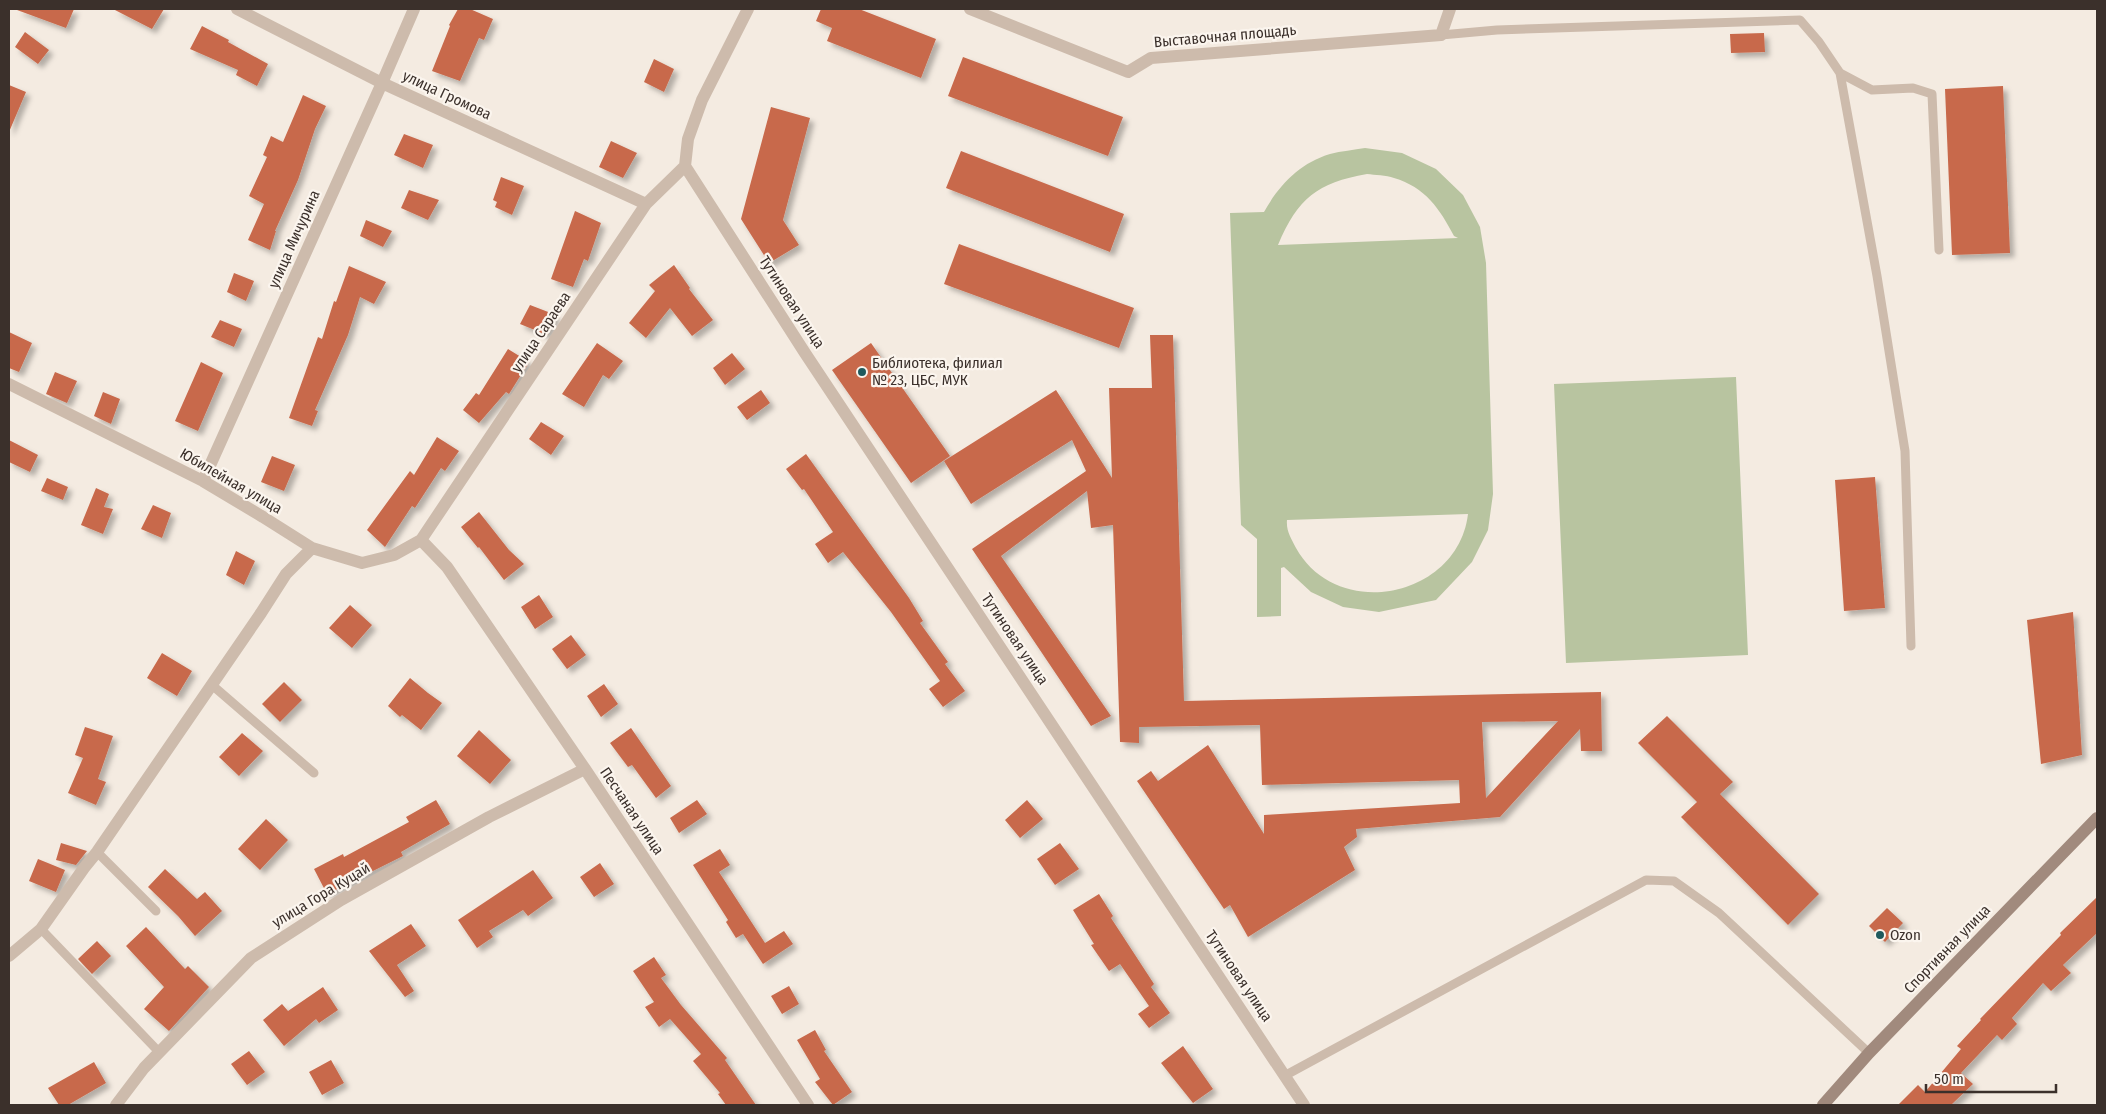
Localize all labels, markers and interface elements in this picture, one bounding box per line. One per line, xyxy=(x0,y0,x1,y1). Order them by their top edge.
street label: Выставочная площадь xyxy=(1153,21,1297,51)
street label: улица Громова xyxy=(400,67,494,123)
street label: улица Мичурина xyxy=(264,187,324,291)
street label: Тутиновая улица xyxy=(755,252,829,352)
street label: улица Сараева xyxy=(507,288,575,376)
place label: Библиотека, филиал № 23, ЦБС, МУК xyxy=(872,354,1003,389)
marker: Библиотека, филиал № 23, ЦБС, МУК xyxy=(856,366,868,378)
street label: Юбилейная улица xyxy=(177,444,285,518)
street label: Тутиновая улица xyxy=(978,590,1052,688)
street label: Песчаная улица xyxy=(596,764,668,858)
street label: улица Гора Куцай xyxy=(269,859,373,931)
street label: Спортивная улица xyxy=(1900,901,1994,997)
place label: Ozon xyxy=(1890,926,1921,944)
street label: Тутиновая улица xyxy=(1202,927,1276,1025)
marker: Ozon xyxy=(1874,929,1886,941)
scale bar xyxy=(1926,1062,2056,1094)
text: 50 m xyxy=(1934,1070,1964,1088)

